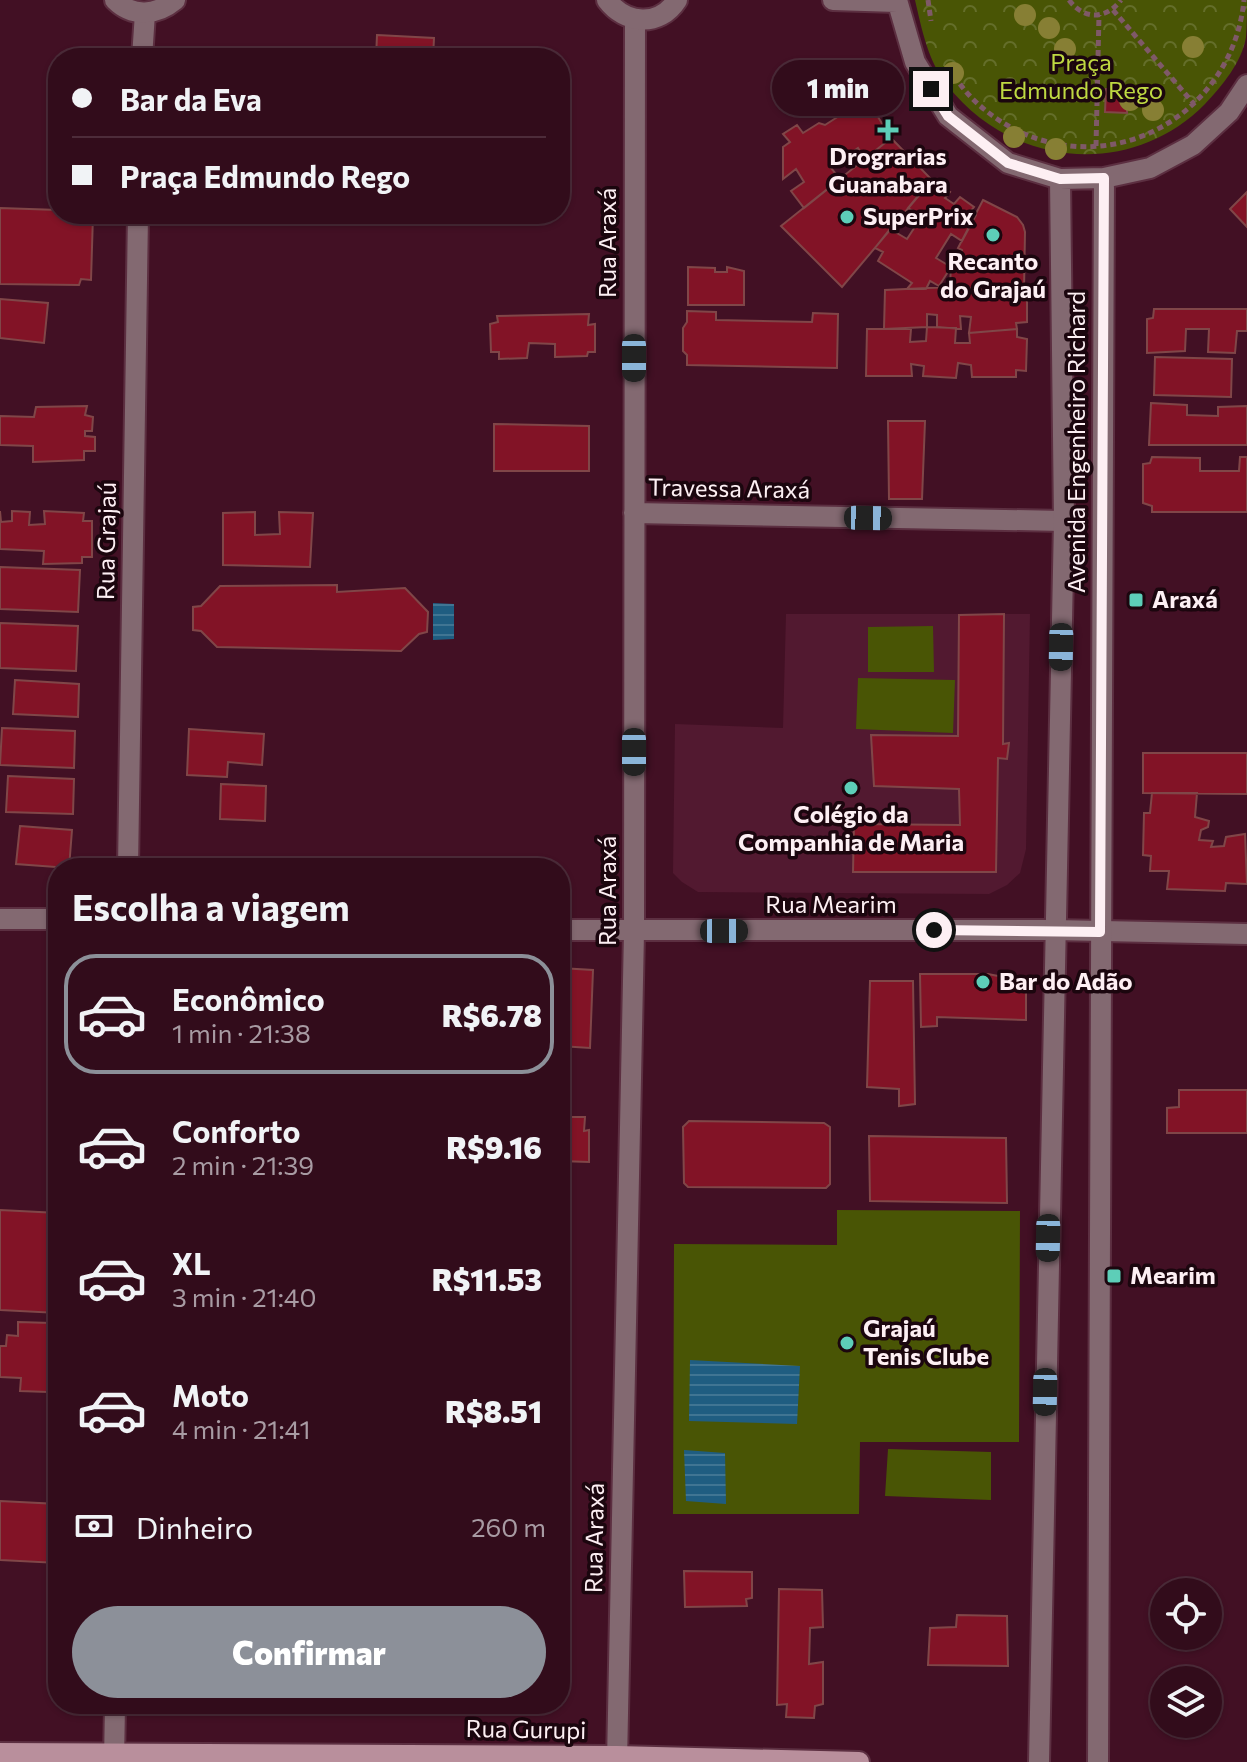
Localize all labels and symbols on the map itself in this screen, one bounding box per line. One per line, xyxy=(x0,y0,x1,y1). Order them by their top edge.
park label: Praça Edmundo Rego xyxy=(999,47,1163,104)
callout: 1 min xyxy=(771,61,903,117)
route end xyxy=(913,71,949,107)
marker: Drograrias Guanabara xyxy=(879,121,897,139)
place label: Drograrias Guanabara xyxy=(828,141,948,198)
street label: Rua Araxá xyxy=(592,188,621,298)
place label: SuperPrix xyxy=(863,201,974,230)
marker: SuperPrix xyxy=(838,208,856,226)
marker: Recanto do Grajaú xyxy=(984,226,1002,244)
place label: Recanto do Grajaú xyxy=(940,246,1046,303)
street label: Avenida Engenheiro Richard xyxy=(1061,291,1090,593)
car xyxy=(622,334,646,382)
street label: Travessa Araxá xyxy=(648,472,810,503)
street label: Rua Grajaú xyxy=(90,482,121,600)
car xyxy=(844,506,892,530)
place label: Araxá xyxy=(1152,584,1218,613)
marker: Araxá xyxy=(1127,591,1145,609)
car xyxy=(1049,623,1073,671)
car xyxy=(622,728,646,776)
marker: Colégio da Companhia de Maria xyxy=(842,779,860,797)
place label: Colégio da Companhia de Maria xyxy=(738,799,964,856)
street label: Rua Araxá xyxy=(592,836,621,946)
street label: Rua Mearim xyxy=(765,889,897,918)
route start xyxy=(916,912,952,948)
car xyxy=(700,919,748,943)
place label: Bar do Adão xyxy=(999,966,1133,995)
marker: Bar do Adão xyxy=(974,973,992,991)
car xyxy=(1036,1214,1060,1262)
place label: Mearim xyxy=(1130,1260,1216,1289)
marker: Mearim xyxy=(1105,1267,1123,1285)
place label: Grajaú Tenis Clube xyxy=(863,1313,989,1370)
marker: Grajaú Tenis Clube xyxy=(838,1334,856,1352)
car xyxy=(1033,1368,1057,1416)
street label: Rua Araxá xyxy=(578,1483,609,1593)
street label: Rua Gurupi xyxy=(465,1713,587,1744)

